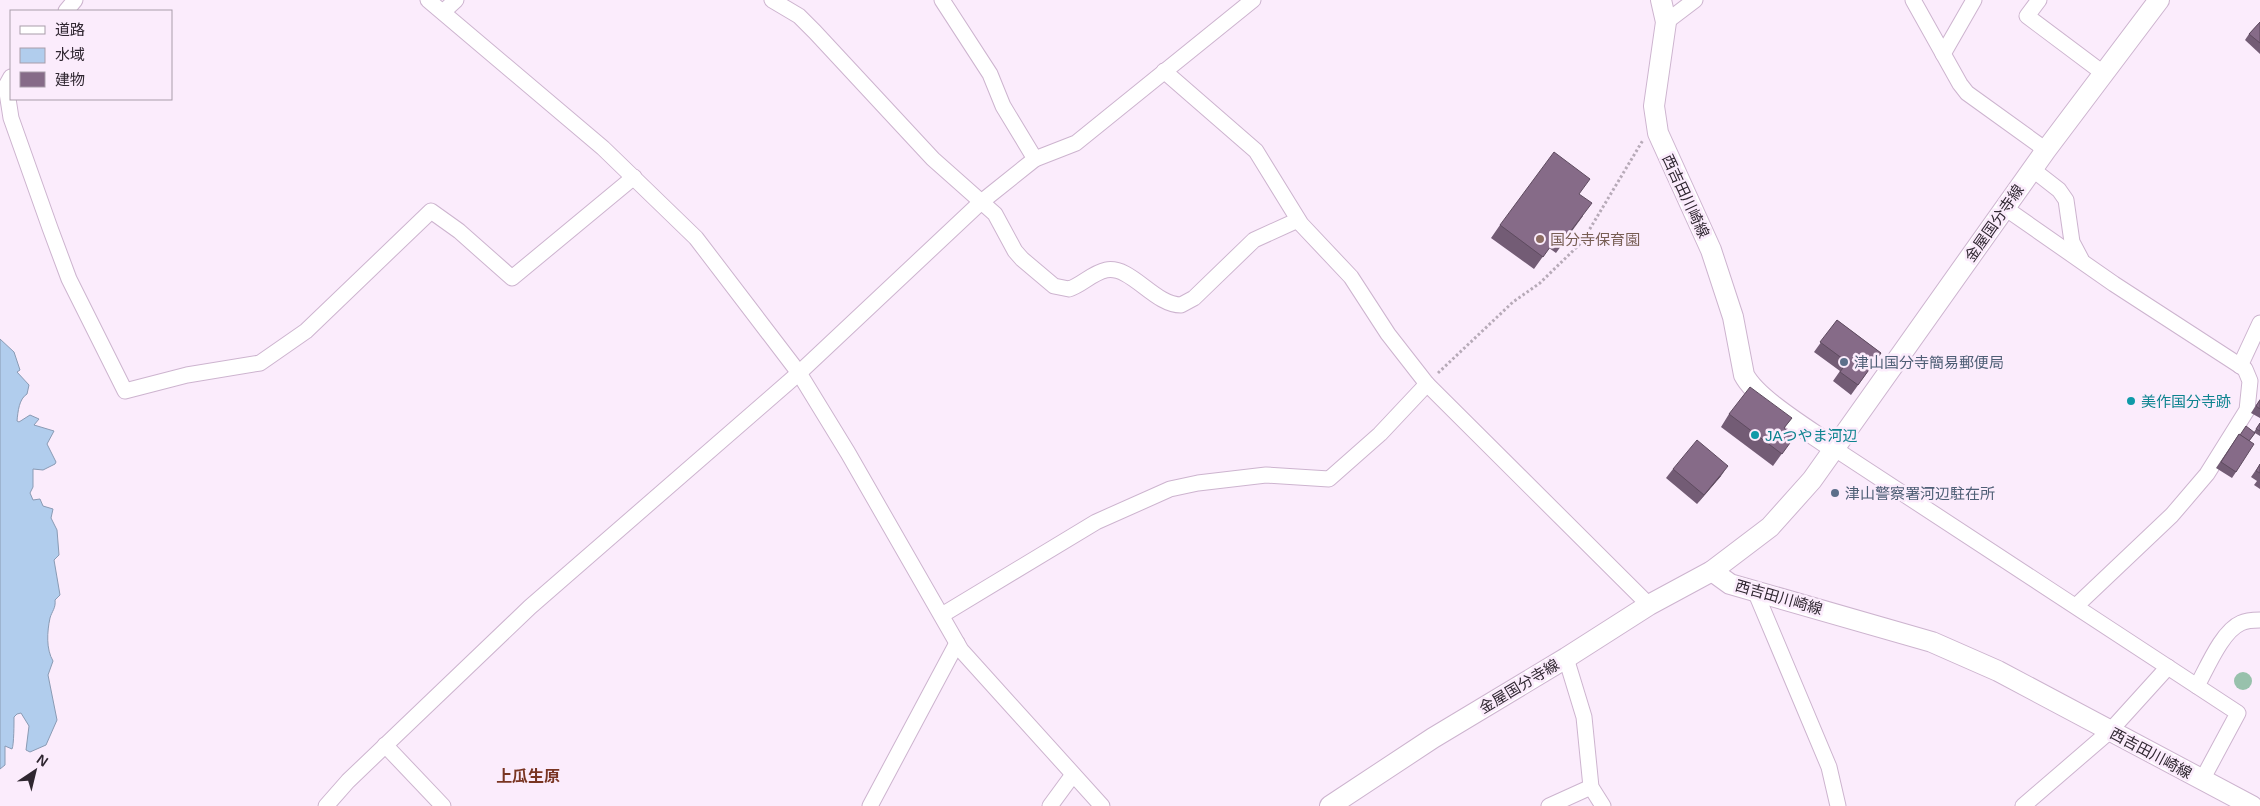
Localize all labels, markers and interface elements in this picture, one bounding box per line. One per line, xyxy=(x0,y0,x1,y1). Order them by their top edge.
legend xyxy=(10,10,172,100)
text: 道路 xyxy=(55,21,85,38)
text: 水域 xyxy=(55,46,85,63)
text: 建物 xyxy=(55,71,85,88)
street label: 西吉田川崎線 xyxy=(1659,152,1713,240)
street label: 金屋国分寺線 xyxy=(1961,181,2027,265)
place label: 国分寺保育園 xyxy=(1550,231,1640,248)
marker: 国分寺保育園 xyxy=(1534,233,1546,245)
place label: 津山国分寺簡易郵便局 xyxy=(1854,354,2004,371)
marker: 津山国分寺簡易郵便局 xyxy=(1838,356,1850,368)
place label: 美作国分寺跡 xyxy=(2141,393,2231,410)
marker: 美作国分寺跡 xyxy=(2125,395,2137,407)
place label: JAつやま河辺 xyxy=(1765,427,1858,444)
marker: JAつやま河辺 xyxy=(1749,429,1761,441)
place label: 津山警察署河辺駐在所 xyxy=(1845,485,1995,502)
marker: 津山警察署河辺駐在所 xyxy=(1829,487,1841,499)
street label: 西吉田川崎線 xyxy=(1733,576,1825,618)
street label: 金屋国分寺線 xyxy=(1476,656,1562,716)
street label: 西吉田川崎線 xyxy=(2107,724,2195,782)
north arrow xyxy=(10,746,60,796)
text: N xyxy=(34,751,51,770)
district label: 上瓜生原 xyxy=(496,768,560,785)

